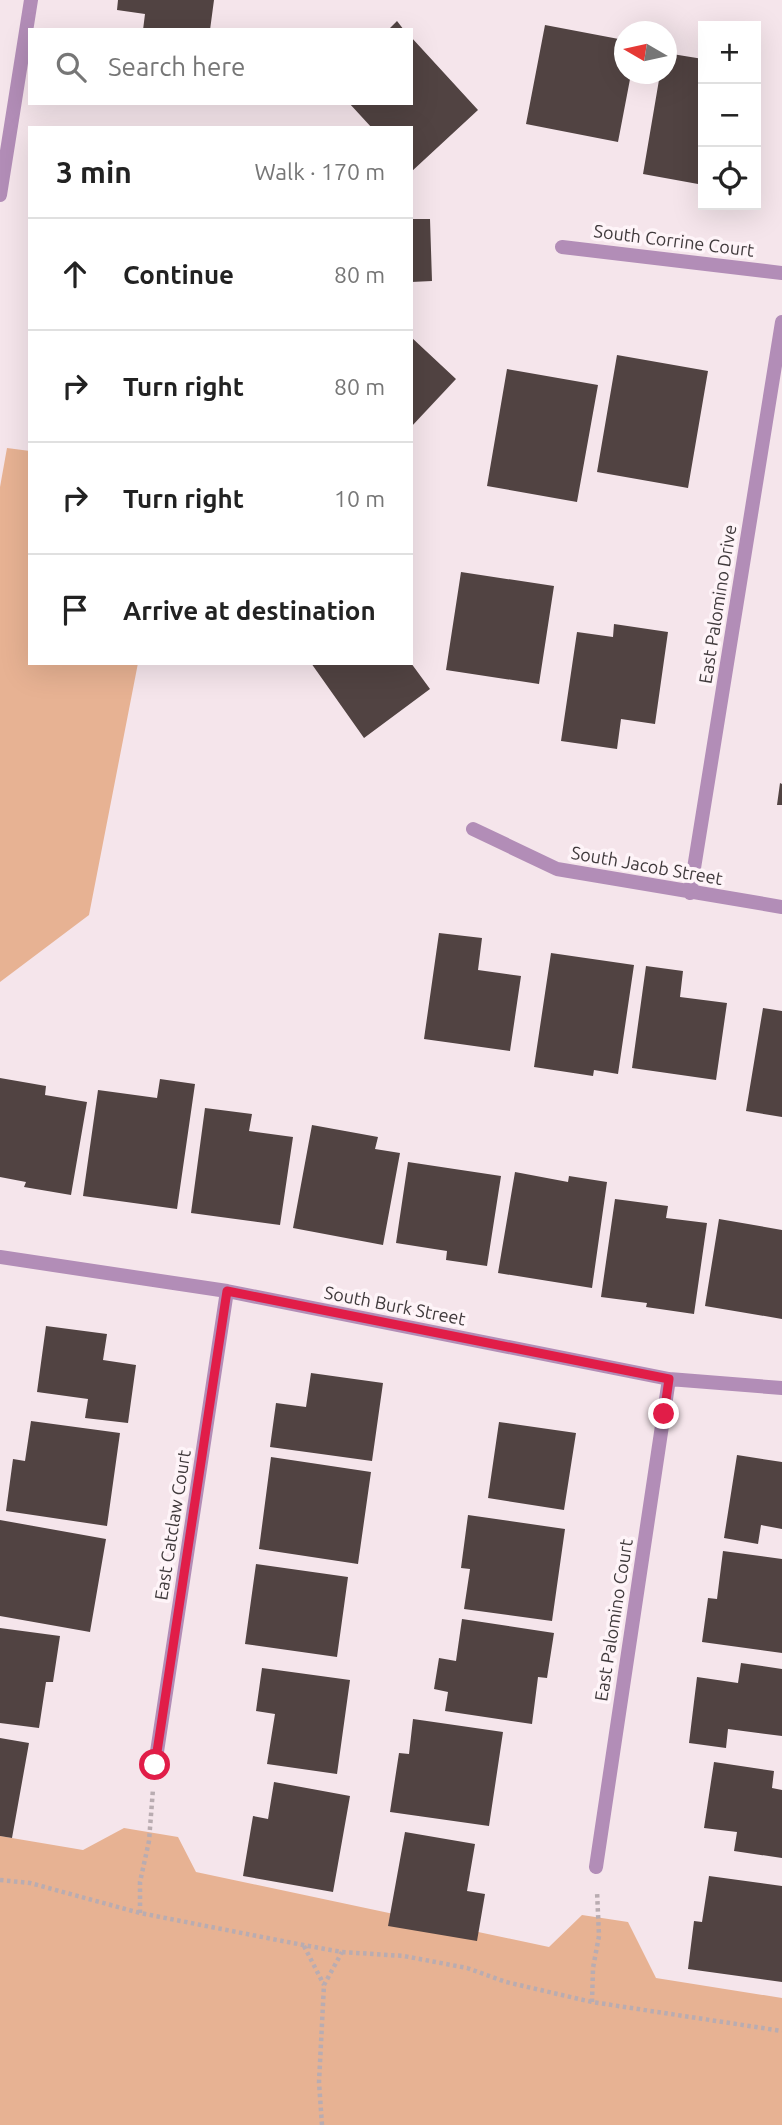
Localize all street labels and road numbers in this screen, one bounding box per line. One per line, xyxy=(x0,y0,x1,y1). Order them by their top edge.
street label: South Corrine Court xyxy=(593,220,755,260)
street label: East Palomino Drive xyxy=(695,523,739,685)
street label: South Jacob Street xyxy=(570,842,724,888)
street label: South Burk Street xyxy=(323,1281,467,1329)
street label: East Catclaw Court xyxy=(150,1448,194,1602)
street label: East Palomino Court xyxy=(590,1537,636,1703)

